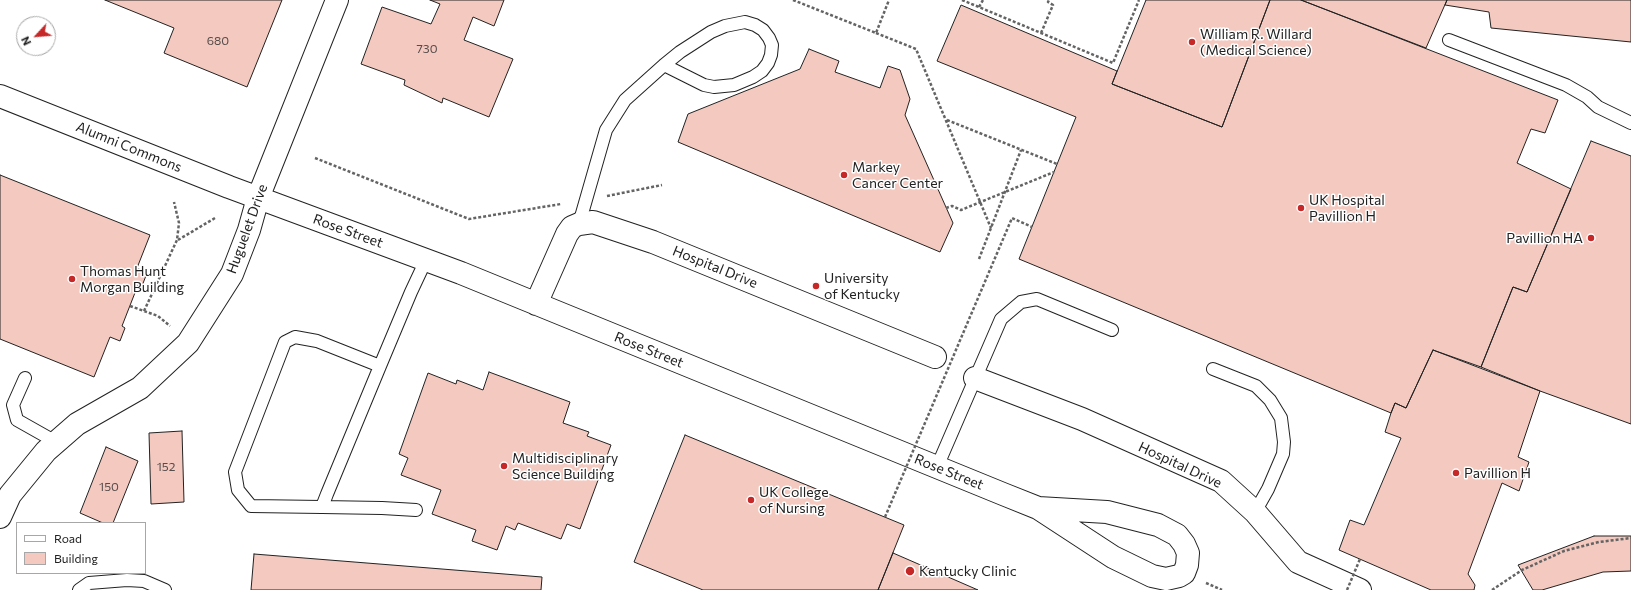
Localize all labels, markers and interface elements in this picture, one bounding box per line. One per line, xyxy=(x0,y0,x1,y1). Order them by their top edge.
north arrow xyxy=(16,16,56,56)
place label: William R. Willard (Medical Science) xyxy=(1200,26,1312,58)
text: N xyxy=(18,34,33,48)
house number: 680 xyxy=(207,34,229,48)
marker: William R. Willard (Medical Science) xyxy=(1187,37,1197,47)
house number: 730 xyxy=(416,42,438,56)
street label: Alumni Commons xyxy=(74,118,184,176)
place label: Markey Cancer Center xyxy=(852,159,943,192)
marker: Markey Cancer Center xyxy=(839,170,849,180)
street label: Huguelet Drive xyxy=(223,182,271,276)
place label: UK Hospital Pavillion H xyxy=(1309,192,1385,224)
marker: UK Hospital Pavillion H xyxy=(1296,203,1306,213)
street label: Rose Street xyxy=(311,211,385,251)
place label: Pavillion HA xyxy=(1506,230,1583,246)
marker: Pavillion HA xyxy=(1586,233,1596,243)
street label: Hospital Drive xyxy=(670,242,760,292)
place label: Thomas Hunt Morgan Building xyxy=(80,263,184,296)
place label: University of Kentucky xyxy=(824,270,900,302)
marker: Thomas Hunt Morgan Building xyxy=(67,274,77,284)
marker: University of Kentucky xyxy=(811,281,821,291)
street label: Rose Street xyxy=(612,329,686,371)
street label: Hospital Drive xyxy=(1136,438,1224,492)
place label: Multidisciplinary Science Building xyxy=(512,450,618,482)
street label: Rose Street xyxy=(912,451,986,493)
house number: 152 xyxy=(157,460,175,474)
marker: Multidisciplinary Science Building xyxy=(499,461,509,471)
place label: Pavillion H xyxy=(1464,465,1531,481)
marker: Pavillion H xyxy=(1451,468,1461,478)
house number: 150 xyxy=(99,480,119,494)
place label: UK College of Nursing xyxy=(759,484,829,516)
marker: UK College of Nursing xyxy=(746,495,756,505)
legend xyxy=(16,522,146,574)
text: Road xyxy=(54,531,82,545)
text: Building xyxy=(54,551,98,565)
place label: Kentucky Clinic xyxy=(919,563,1017,579)
marker: Kentucky Clinic xyxy=(904,565,916,577)

